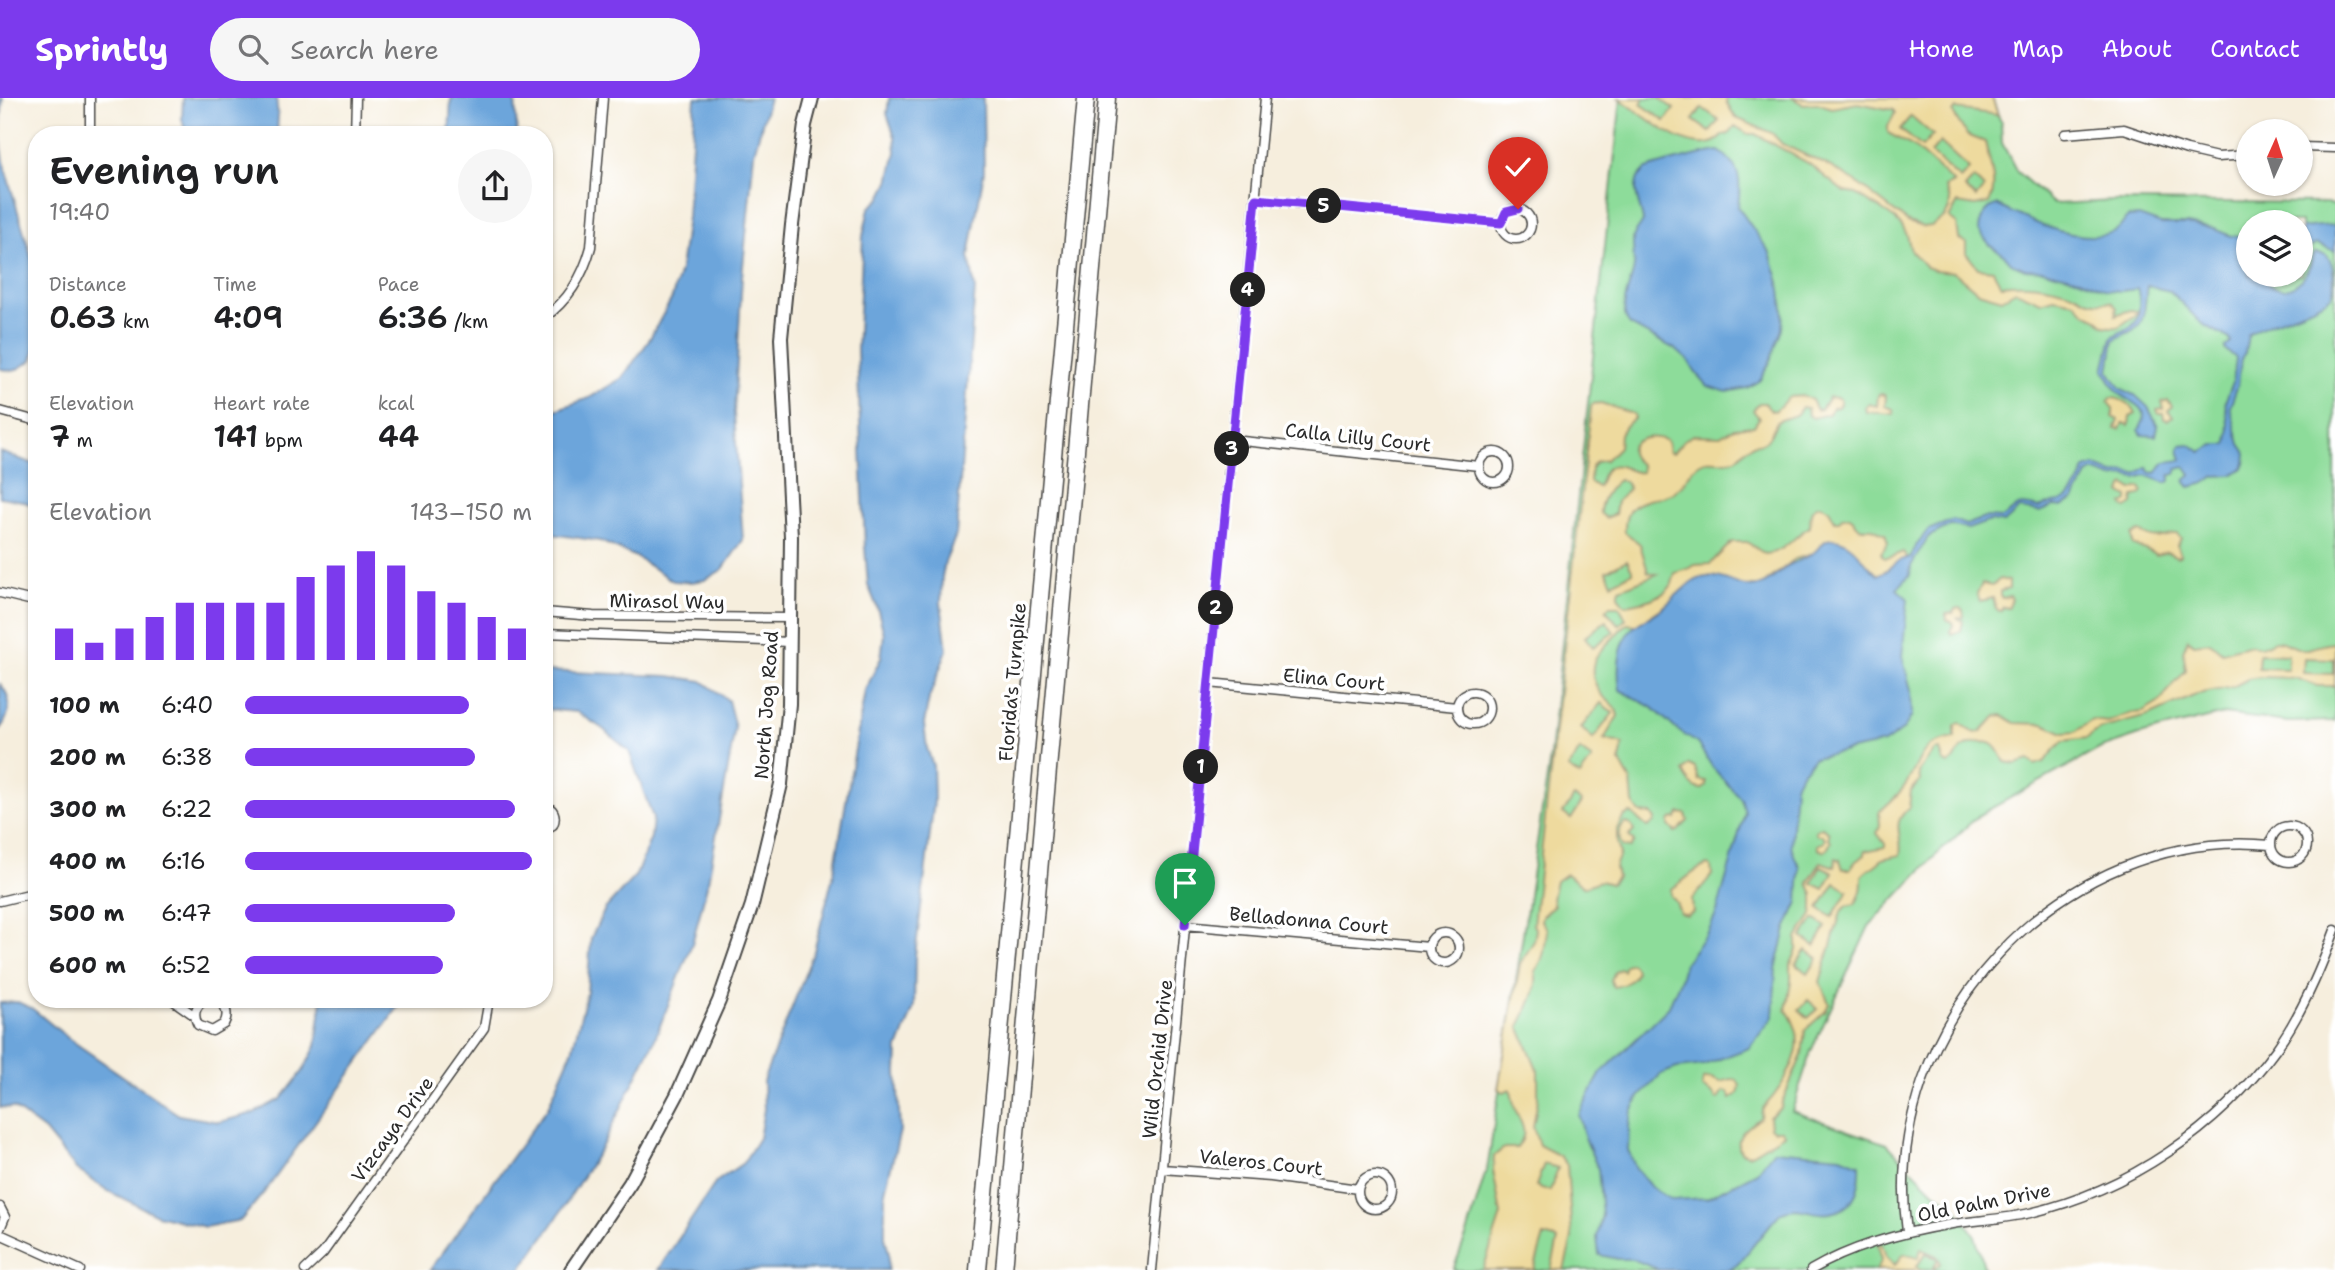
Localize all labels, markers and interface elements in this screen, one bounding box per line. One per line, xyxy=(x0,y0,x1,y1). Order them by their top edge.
search box xyxy=(210,18,700,81)
text: Sprintly xyxy=(35,27,168,72)
icon: search xyxy=(234,30,272,68)
text: Search here xyxy=(290,32,439,67)
text: Home xyxy=(1908,33,1974,65)
text: Map xyxy=(2012,33,2064,65)
text: About xyxy=(2102,33,2172,65)
text: Contact xyxy=(2210,33,2300,65)
north arrow xyxy=(2236,119,2314,196)
map controls xyxy=(2236,119,2313,287)
pin xyxy=(1488,137,1548,209)
text: Evening run xyxy=(49,145,279,196)
icon: check xyxy=(1499,148,1537,186)
button: share xyxy=(458,149,532,223)
pin: 5 xyxy=(1306,188,1342,224)
text: 5 xyxy=(1318,193,1329,218)
text: 19:40 xyxy=(49,197,110,227)
button: layers xyxy=(2236,210,2313,287)
text: Distance xyxy=(49,272,127,297)
text: Time xyxy=(213,272,257,297)
text: Pace xyxy=(378,272,419,297)
pin: 4 xyxy=(1230,272,1266,308)
text: 4 xyxy=(1241,277,1254,302)
text: 0.63 xyxy=(49,297,116,338)
text: 4:09 xyxy=(213,297,283,338)
text: 6:36 xyxy=(378,297,448,338)
text: km xyxy=(116,309,150,334)
text: /km xyxy=(448,309,488,334)
text: Elevation xyxy=(49,391,134,416)
text: Heart rate xyxy=(213,391,310,416)
text: kcal xyxy=(378,391,415,416)
text: 7 xyxy=(49,416,70,457)
text: 141 xyxy=(213,416,258,457)
text: 44 xyxy=(378,416,419,457)
street label: Calla Lilly Court xyxy=(1284,417,1432,458)
text: m xyxy=(70,428,93,453)
text: bpm xyxy=(258,428,303,453)
pin: 3 xyxy=(1214,432,1250,466)
text: 3 xyxy=(1225,436,1238,461)
text: Elevation xyxy=(49,497,152,527)
text: 143–150 m xyxy=(410,497,532,527)
street label: Mirasol Way xyxy=(609,588,725,615)
pin: 2 xyxy=(1198,590,1234,626)
text: 2 xyxy=(1209,595,1222,620)
street label: Florida's Turnpike xyxy=(993,602,1032,762)
street label: North Jog Road xyxy=(749,630,784,780)
street label: Elina Court xyxy=(1282,663,1386,696)
text: 100 m xyxy=(49,690,120,720)
text: 6:40 xyxy=(161,690,213,720)
text: 200 m xyxy=(49,742,126,772)
text: 6:38 xyxy=(161,742,213,772)
pin: 1 xyxy=(1184,750,1218,784)
text: 1 xyxy=(1196,754,1205,779)
text: 300 m xyxy=(49,794,126,824)
text: 6:22 xyxy=(161,794,212,824)
text: 400 m xyxy=(49,846,126,876)
text: 6:16 xyxy=(161,846,206,876)
pin xyxy=(1155,853,1215,925)
icon: arrive xyxy=(1166,864,1204,902)
text: 500 m xyxy=(49,898,124,928)
text: 6:47 xyxy=(161,898,212,928)
street label: Belladonna Court xyxy=(1228,901,1390,940)
text: 600 m xyxy=(49,950,126,980)
text: 6:52 xyxy=(161,950,211,980)
street label: Wild Orchid Drive xyxy=(1137,978,1178,1140)
street label: Vizcaya Drive xyxy=(346,1071,439,1187)
street label: Valeros Court xyxy=(1198,1144,1324,1181)
street label: Old Palm Drive xyxy=(1915,1177,2053,1228)

